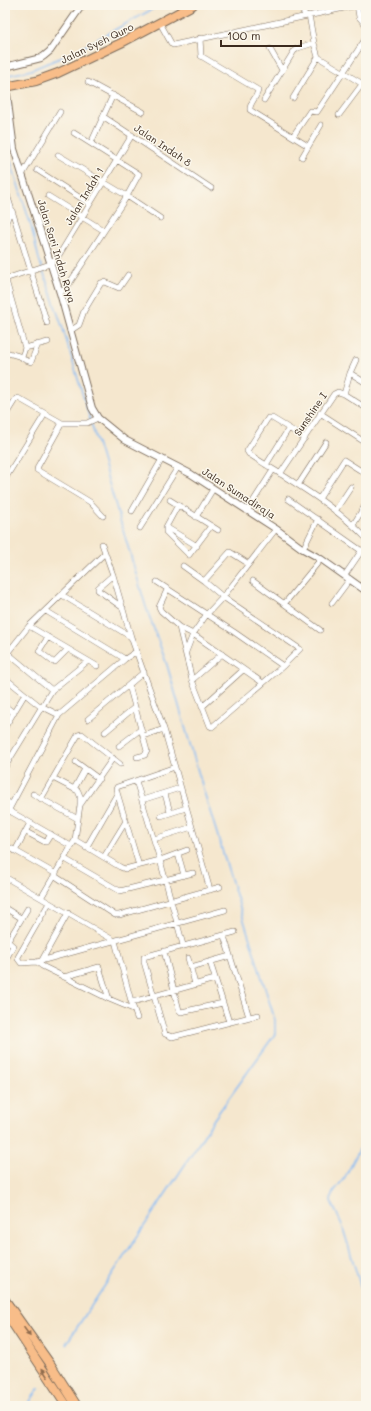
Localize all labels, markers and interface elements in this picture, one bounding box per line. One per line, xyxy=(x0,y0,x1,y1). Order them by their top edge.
street label: Jalan Syeh Quro xyxy=(58,19,136,67)
scale bar xyxy=(221,22,301,48)
text: 100 m xyxy=(227,27,261,43)
street label: Jalan Indah 8 xyxy=(131,121,195,169)
street label: Jalan Indah 1 xyxy=(61,165,107,227)
street label: Jalan Sari Indah Raya xyxy=(35,197,79,305)
street label: Sunshine I xyxy=(290,389,330,438)
street label: Jalan Sumadiraja xyxy=(200,464,278,522)
one-way arrow xyxy=(23,1327,31,1338)
one-way arrow xyxy=(42,1367,49,1379)

